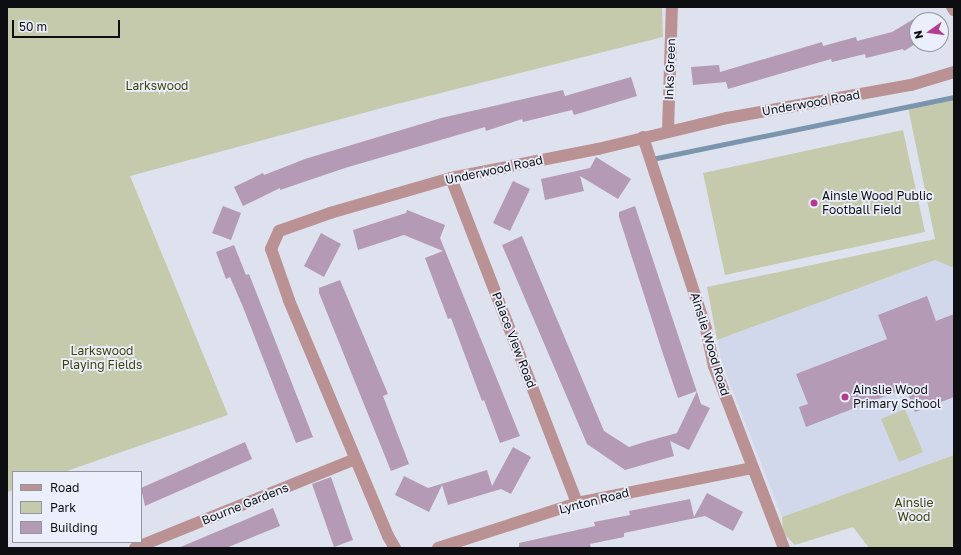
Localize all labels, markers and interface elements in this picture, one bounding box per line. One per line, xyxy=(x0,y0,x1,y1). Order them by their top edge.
scale bar xyxy=(14,12,122,38)
north arrow xyxy=(909,12,949,52)
text: 50 m xyxy=(19,19,47,34)
text: N xyxy=(911,29,925,40)
street label: Inks Green xyxy=(662,38,678,100)
park label: Larkswood xyxy=(126,79,188,93)
street label: Underwood Road xyxy=(761,87,861,119)
street label: Underwood Road xyxy=(444,153,544,187)
place label: Ainsle Wood Public Football Field xyxy=(822,189,933,217)
marker: Ainsle Wood Public Football Field xyxy=(809,198,819,208)
street label: Palace View Road xyxy=(489,290,539,390)
street label: Ainslie Wood Road xyxy=(687,291,733,397)
park label: Larkswood Playing Fields xyxy=(62,344,142,372)
place label: Ainslie Wood Primary School xyxy=(853,383,941,411)
marker: Ainslie Wood Primary School xyxy=(840,392,850,402)
legend xyxy=(12,471,142,543)
text: Road xyxy=(50,480,79,495)
street label: Bourne Gardens xyxy=(199,480,291,528)
street label: Lynton Road xyxy=(558,485,630,517)
park label: Ainslie Wood xyxy=(894,496,934,524)
text: Park xyxy=(50,500,76,515)
text: Building xyxy=(50,520,98,535)

